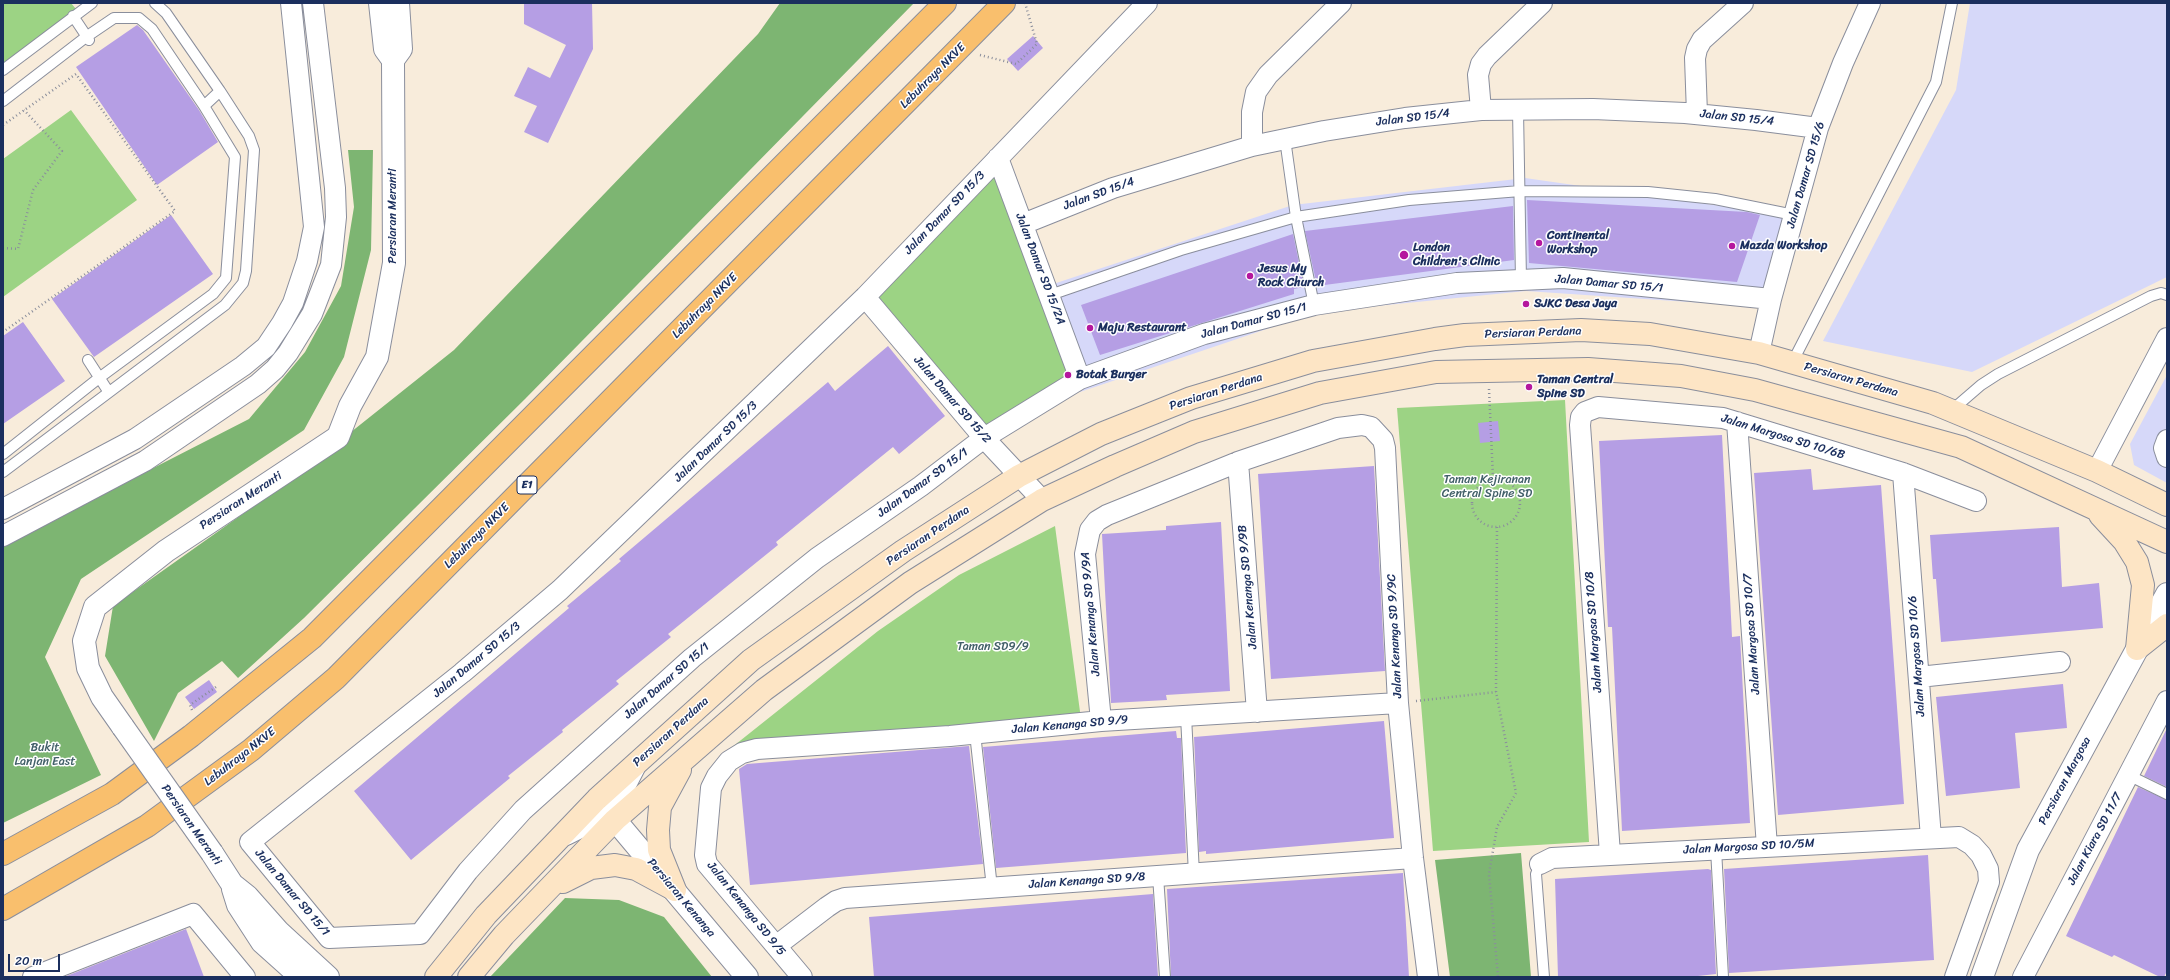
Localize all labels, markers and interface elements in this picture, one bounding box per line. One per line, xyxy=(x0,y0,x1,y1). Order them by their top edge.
street label: Lebuhraya NKVE xyxy=(897,40,969,112)
street label: Jalan SD 15/4 xyxy=(1375,106,1451,130)
street label: Jalan SD 15/4 xyxy=(1699,107,1775,129)
street label: Jalan Damar SD 15/6 xyxy=(1784,120,1828,230)
street label: Persiaran Meranti xyxy=(386,168,400,264)
street label: Jalan Damar SD 15/3 xyxy=(902,168,988,258)
street label: Jalan SD 15/4 xyxy=(1062,175,1136,213)
street label: Jalan Damar SD 15/2A xyxy=(1012,211,1068,327)
place label: Continental Workshop xyxy=(1547,229,1609,257)
marker: Continental Workshop xyxy=(1534,238,1544,248)
place label: Mazda Workshop xyxy=(1740,239,1827,253)
place label: London Children's Clinic xyxy=(1413,241,1500,269)
marker: Mazda Workshop xyxy=(1727,241,1737,251)
marker: London Children's Clinic xyxy=(1398,249,1410,261)
place label: Jesus My Rock Church xyxy=(1258,262,1324,290)
street label: Lebuhraya NKVE xyxy=(669,270,741,342)
marker: Jesus My Rock Church xyxy=(1245,271,1255,281)
street label: Jalan Damar SD 15/1 xyxy=(1554,272,1664,296)
place label: SJKC Desa Jaya xyxy=(1534,297,1617,311)
marker: SJKC Desa Jaya xyxy=(1521,299,1531,309)
street label: Jalan Damar SD 15/1 xyxy=(1200,300,1308,342)
place label: Maju Restaurant xyxy=(1098,321,1187,335)
marker: Maju Restaurant xyxy=(1085,323,1095,333)
street label: Persiaran Perdana xyxy=(1484,324,1582,342)
street label: Jalan Damar SD 15/2 xyxy=(910,354,994,446)
street label: Persiaran Perdana xyxy=(1802,360,1900,400)
place label: Botak Burger xyxy=(1076,368,1146,382)
marker: Botak Burger xyxy=(1063,370,1073,380)
street label: Persiaran Perdana xyxy=(1168,370,1264,414)
place label: Taman Central Spine SD xyxy=(1537,373,1613,401)
marker: Taman Central Spine SD xyxy=(1524,382,1534,392)
street label: Jalan Damar SD 15/3 xyxy=(671,399,761,485)
street label: Jalan Margosa SD 10/6B xyxy=(1719,411,1847,463)
street label: Jalan Damar SD 15/1 xyxy=(875,445,971,521)
street label: Persiaran Meranti xyxy=(197,469,285,533)
park label: Taman Kejiranan Central Spine SD xyxy=(1442,473,1532,501)
road number: E1 xyxy=(517,476,537,494)
street label: Lebuhraya NKVE xyxy=(441,500,513,572)
street label: Persiaran Perdana xyxy=(884,503,972,569)
street label: Jalan Kenanga SD 9/9B xyxy=(1235,524,1261,650)
street label: Jalan Kenanga SD 9/9A xyxy=(1078,551,1104,677)
street label: Jalan Margosa SD 10/8 xyxy=(1583,571,1605,693)
street label: Jalan Margosa SD 10/7 xyxy=(1741,573,1763,695)
street label: Jalan Kenanga SD 9/9C xyxy=(1385,574,1405,698)
street label: Jalan Margosa SD 10/6 xyxy=(1906,595,1928,717)
street label: Jalan Damar SD 15/3 xyxy=(430,619,524,701)
street label: Jalan Damar SD 15/1 xyxy=(621,640,713,722)
park label: Taman SD9/9 xyxy=(957,640,1029,654)
street label: Persiaran Perdana xyxy=(630,694,712,770)
street label: Jalan Kenanga SD 9/9 xyxy=(1011,713,1129,737)
street label: Lebuhraya NKVE xyxy=(201,725,279,789)
street label: Persiaran Margosa xyxy=(2036,735,2094,827)
park label: Bukit Lanjan East xyxy=(14,741,76,769)
street label: Persiaran Meranti xyxy=(158,782,224,868)
street label: Jalan Kiara SD 11/7 xyxy=(2065,790,2125,888)
street label: Jalan Margosa SD 10/5M xyxy=(1683,836,1815,858)
street label: Jalan Damar SD 15/1 xyxy=(252,847,332,939)
street label: Persiaran Kenanga xyxy=(644,856,718,940)
street label: Jalan Kenanga SD 9/5 xyxy=(704,859,788,959)
street label: Jalan Kenanga SD 9/8 xyxy=(1028,870,1146,892)
scale bar xyxy=(10,946,62,972)
text: 20 m xyxy=(15,950,42,972)

